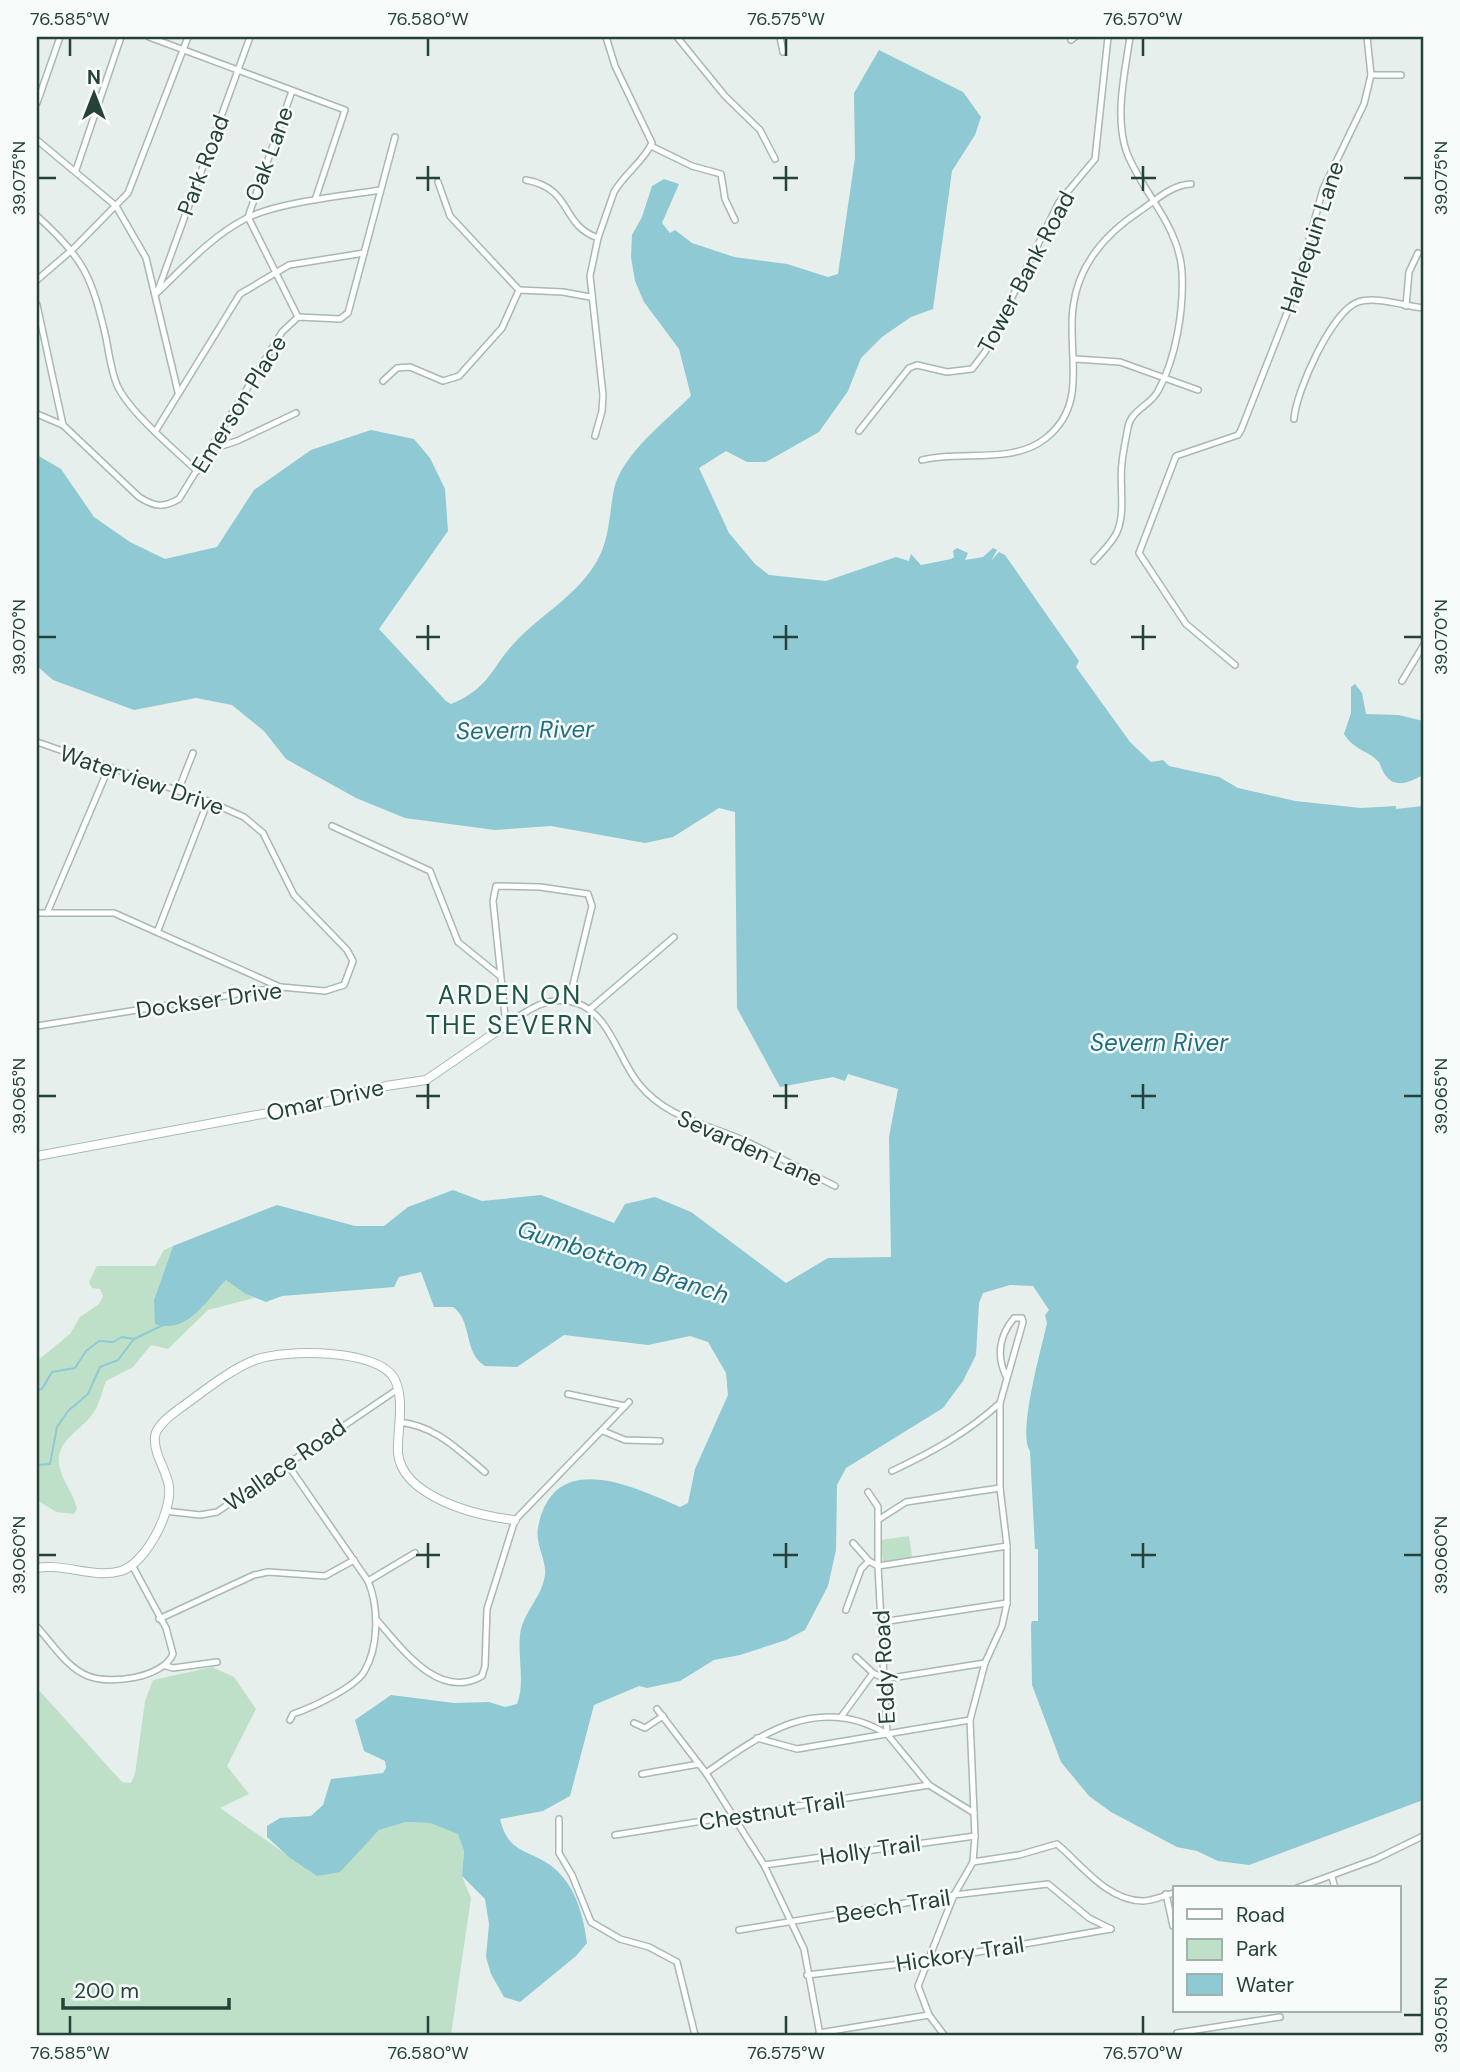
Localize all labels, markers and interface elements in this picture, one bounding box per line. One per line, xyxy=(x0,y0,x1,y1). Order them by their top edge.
text: 76.585°W xyxy=(30,7,110,31)
text: 76.580°W xyxy=(387,7,469,31)
text: 76.575°W xyxy=(747,7,825,31)
text: 76.570°W xyxy=(1103,7,1183,31)
north arrow xyxy=(60,60,130,130)
text: N xyxy=(87,65,101,90)
street label: Oak Lane xyxy=(238,102,300,206)
street label: Park Road xyxy=(170,111,236,219)
text: 39.075°N xyxy=(7,141,31,215)
text: 39.075°N xyxy=(1429,141,1453,215)
street label: Harlequin Lane xyxy=(1273,157,1351,317)
street label: Tower Bank Road xyxy=(971,186,1081,358)
street label: Emerson Place xyxy=(185,330,293,478)
text: 39.070°N xyxy=(7,599,31,675)
text: 39.070°N xyxy=(1429,599,1453,675)
water label: Severn River xyxy=(456,713,595,746)
street label: Waterview Drive xyxy=(56,738,228,822)
street label: Dockser Drive xyxy=(134,975,284,1025)
district label: ARDEN ON THE SEVERN xyxy=(425,978,595,1042)
water label: Severn River xyxy=(1090,1027,1229,1058)
text: 39.065°N xyxy=(7,1058,31,1134)
text: 39.065°N xyxy=(1429,1058,1453,1134)
street label: Omar Drive xyxy=(263,1072,387,1128)
street label: Sevarden Lane xyxy=(673,1103,827,1193)
water label: Gumbottom Branch xyxy=(513,1213,733,1310)
street label: Wallace Road xyxy=(218,1412,352,1518)
text: 39.060°N xyxy=(7,1516,31,1594)
text: 39.060°N xyxy=(1429,1516,1453,1594)
street label: Eddy Road xyxy=(866,1609,902,1725)
street label: Chestnut Trail xyxy=(697,1785,847,1837)
street label: Holly Trail xyxy=(818,1828,922,1872)
street label: Beech Trail xyxy=(833,1882,953,1930)
legend xyxy=(1173,1886,1400,2012)
text: Road xyxy=(1236,1901,1285,1929)
street label: Hickory Trail xyxy=(894,1929,1026,1979)
text: Park xyxy=(1236,1935,1278,1963)
scale bar xyxy=(63,1967,229,2011)
text: Water xyxy=(1236,1971,1294,1999)
text: 200 m xyxy=(74,1977,139,2005)
text: 39.055°N xyxy=(1429,1977,1453,2053)
text: 76.585°W xyxy=(30,2041,110,2065)
text: 76.580°W xyxy=(387,2041,469,2065)
text: 76.575°W xyxy=(747,2041,825,2065)
text: 76.570°W xyxy=(1103,2041,1183,2065)

